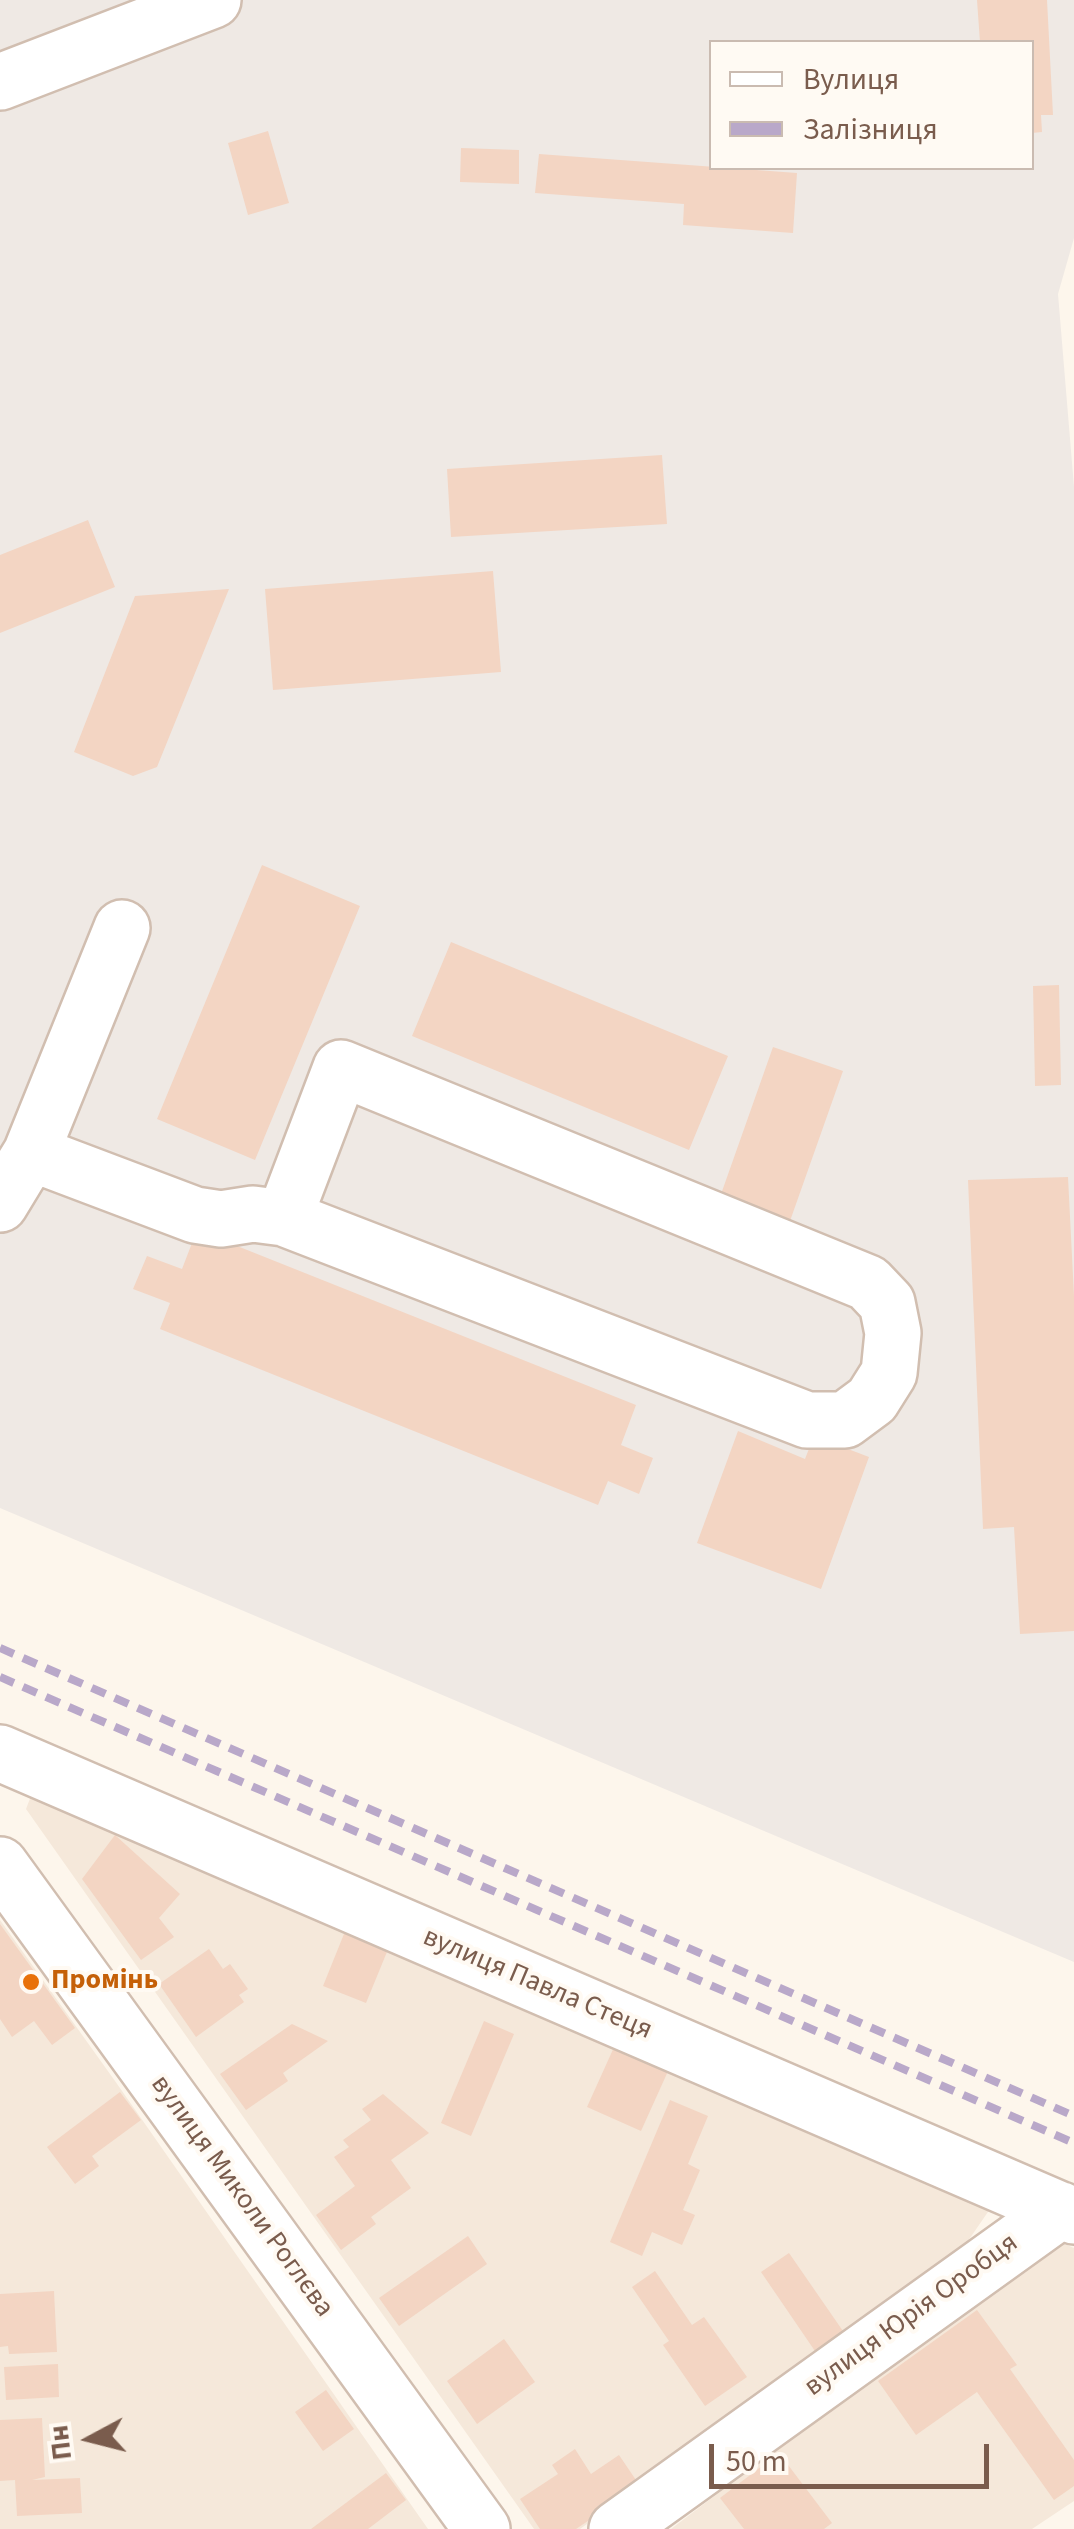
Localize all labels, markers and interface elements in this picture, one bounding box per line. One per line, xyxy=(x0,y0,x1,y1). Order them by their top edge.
legend xyxy=(709,40,1034,170)
text: Вулиця xyxy=(803,58,899,101)
text: Залізниця xyxy=(803,108,938,151)
street label: вулиця Павла Стеця xyxy=(417,1921,657,2049)
place label: Промінь xyxy=(51,1965,158,1999)
marker: Промінь xyxy=(20,1971,42,1993)
street label: вулиця Миколи Роглєва xyxy=(142,2070,340,2324)
street label: вулиця Юрія Оробця xyxy=(799,2227,1025,2405)
north arrow xyxy=(40,2389,140,2489)
text: Пн xyxy=(38,2423,82,2462)
scale bar xyxy=(714,2424,994,2486)
text: 50 m xyxy=(726,2440,787,2483)

